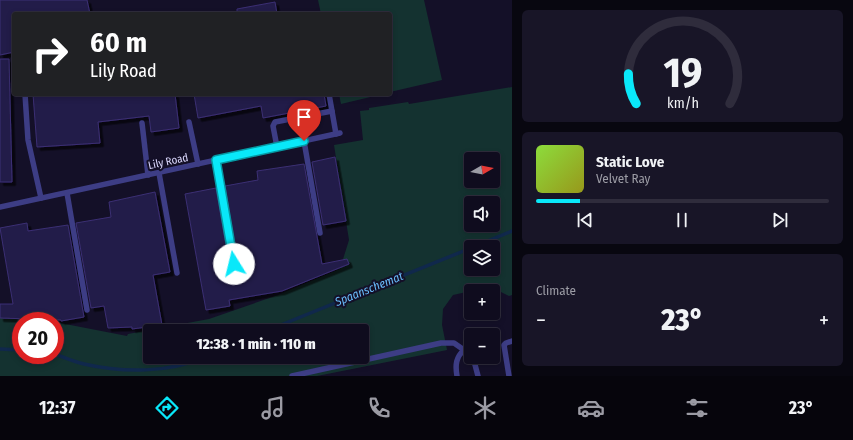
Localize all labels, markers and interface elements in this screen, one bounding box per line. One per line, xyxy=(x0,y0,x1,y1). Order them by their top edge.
text: 60 m xyxy=(90,26,147,59)
icon: right xyxy=(24,28,76,80)
text: 19 xyxy=(663,48,702,98)
text: Lily Road xyxy=(90,60,157,82)
text: km/h xyxy=(667,95,698,112)
pin xyxy=(287,100,321,141)
icon: arrive xyxy=(293,106,315,128)
street label: Lily Road xyxy=(147,151,189,172)
north arrow xyxy=(464,152,500,188)
map controls xyxy=(464,152,500,364)
text: Static Love xyxy=(596,153,664,171)
text: Velvet Ray xyxy=(596,171,650,186)
button: sound xyxy=(464,196,500,232)
icon: previous xyxy=(574,209,596,231)
icon: pause xyxy=(671,209,693,231)
icon: next xyxy=(769,209,791,231)
button: layers xyxy=(464,240,500,276)
position arrow xyxy=(213,243,255,285)
water label: Spaanschemat xyxy=(332,269,405,309)
text: Climate xyxy=(536,283,576,298)
button: + xyxy=(464,284,500,320)
text: 23° xyxy=(661,302,704,338)
text: − xyxy=(536,307,546,334)
text: + xyxy=(819,307,829,334)
speed limit sign: 20 xyxy=(12,312,64,364)
button: − xyxy=(464,328,500,364)
text: 12:38 · 1 min · 110 m xyxy=(196,335,316,353)
icon: directions xyxy=(153,394,181,422)
icon: music xyxy=(259,394,287,422)
icon: phone xyxy=(365,394,393,422)
icon: climate xyxy=(471,394,499,422)
icon: car xyxy=(577,394,605,422)
icon: filters xyxy=(683,394,711,422)
text: 12:37 xyxy=(39,397,75,419)
text: 23° xyxy=(789,397,814,419)

